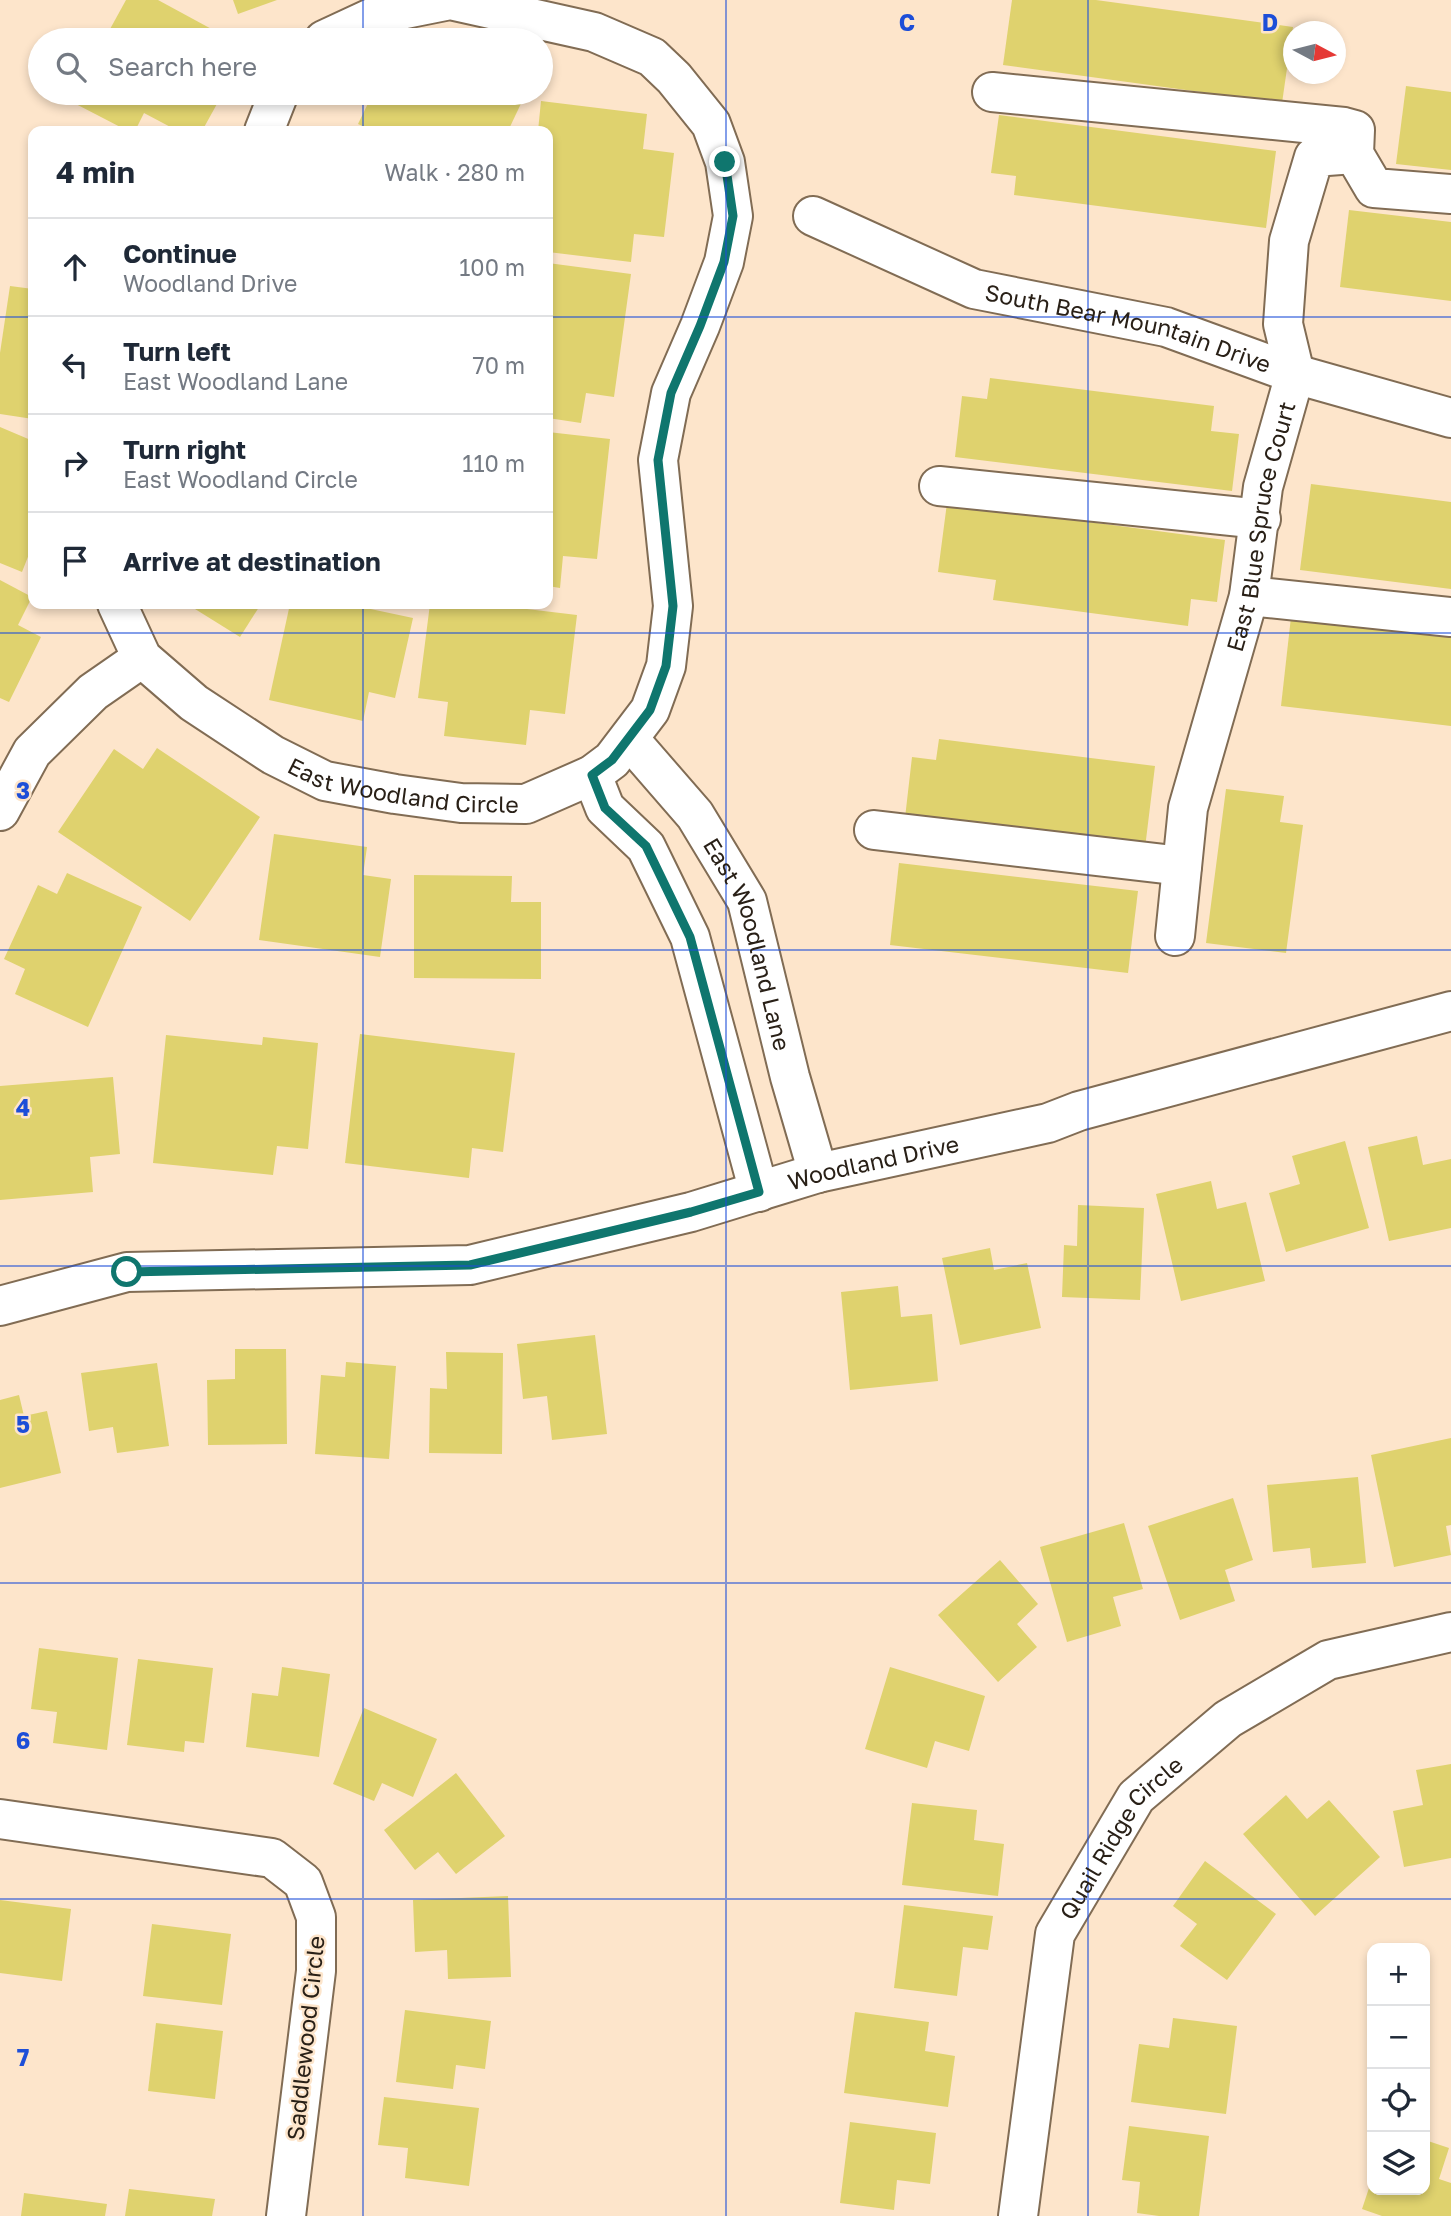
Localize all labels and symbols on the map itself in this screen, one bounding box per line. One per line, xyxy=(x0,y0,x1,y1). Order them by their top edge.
text: C xyxy=(899,8,915,36)
text: D xyxy=(1262,8,1278,36)
north arrow xyxy=(1283,21,1346,84)
route end xyxy=(709,146,740,177)
street label: South Bear Mountain Drive xyxy=(983,278,1275,378)
street label: East Blue Spruce Court xyxy=(1220,398,1301,655)
street label: East Woodland Circle xyxy=(283,751,519,818)
text: 3 xyxy=(16,776,30,804)
street label: East Woodland Lane xyxy=(698,832,797,1053)
text: 4 xyxy=(16,1093,30,1121)
street label: Woodland Drive xyxy=(784,1129,961,1195)
route start xyxy=(111,1256,142,1287)
text: 5 xyxy=(16,1410,30,1438)
text: 6 xyxy=(16,1726,30,1754)
street label: Quail Ridge Circle xyxy=(1053,1750,1188,1924)
street label: Saddlewood Circle xyxy=(280,1934,330,2142)
text: 7 xyxy=(17,2043,29,2071)

